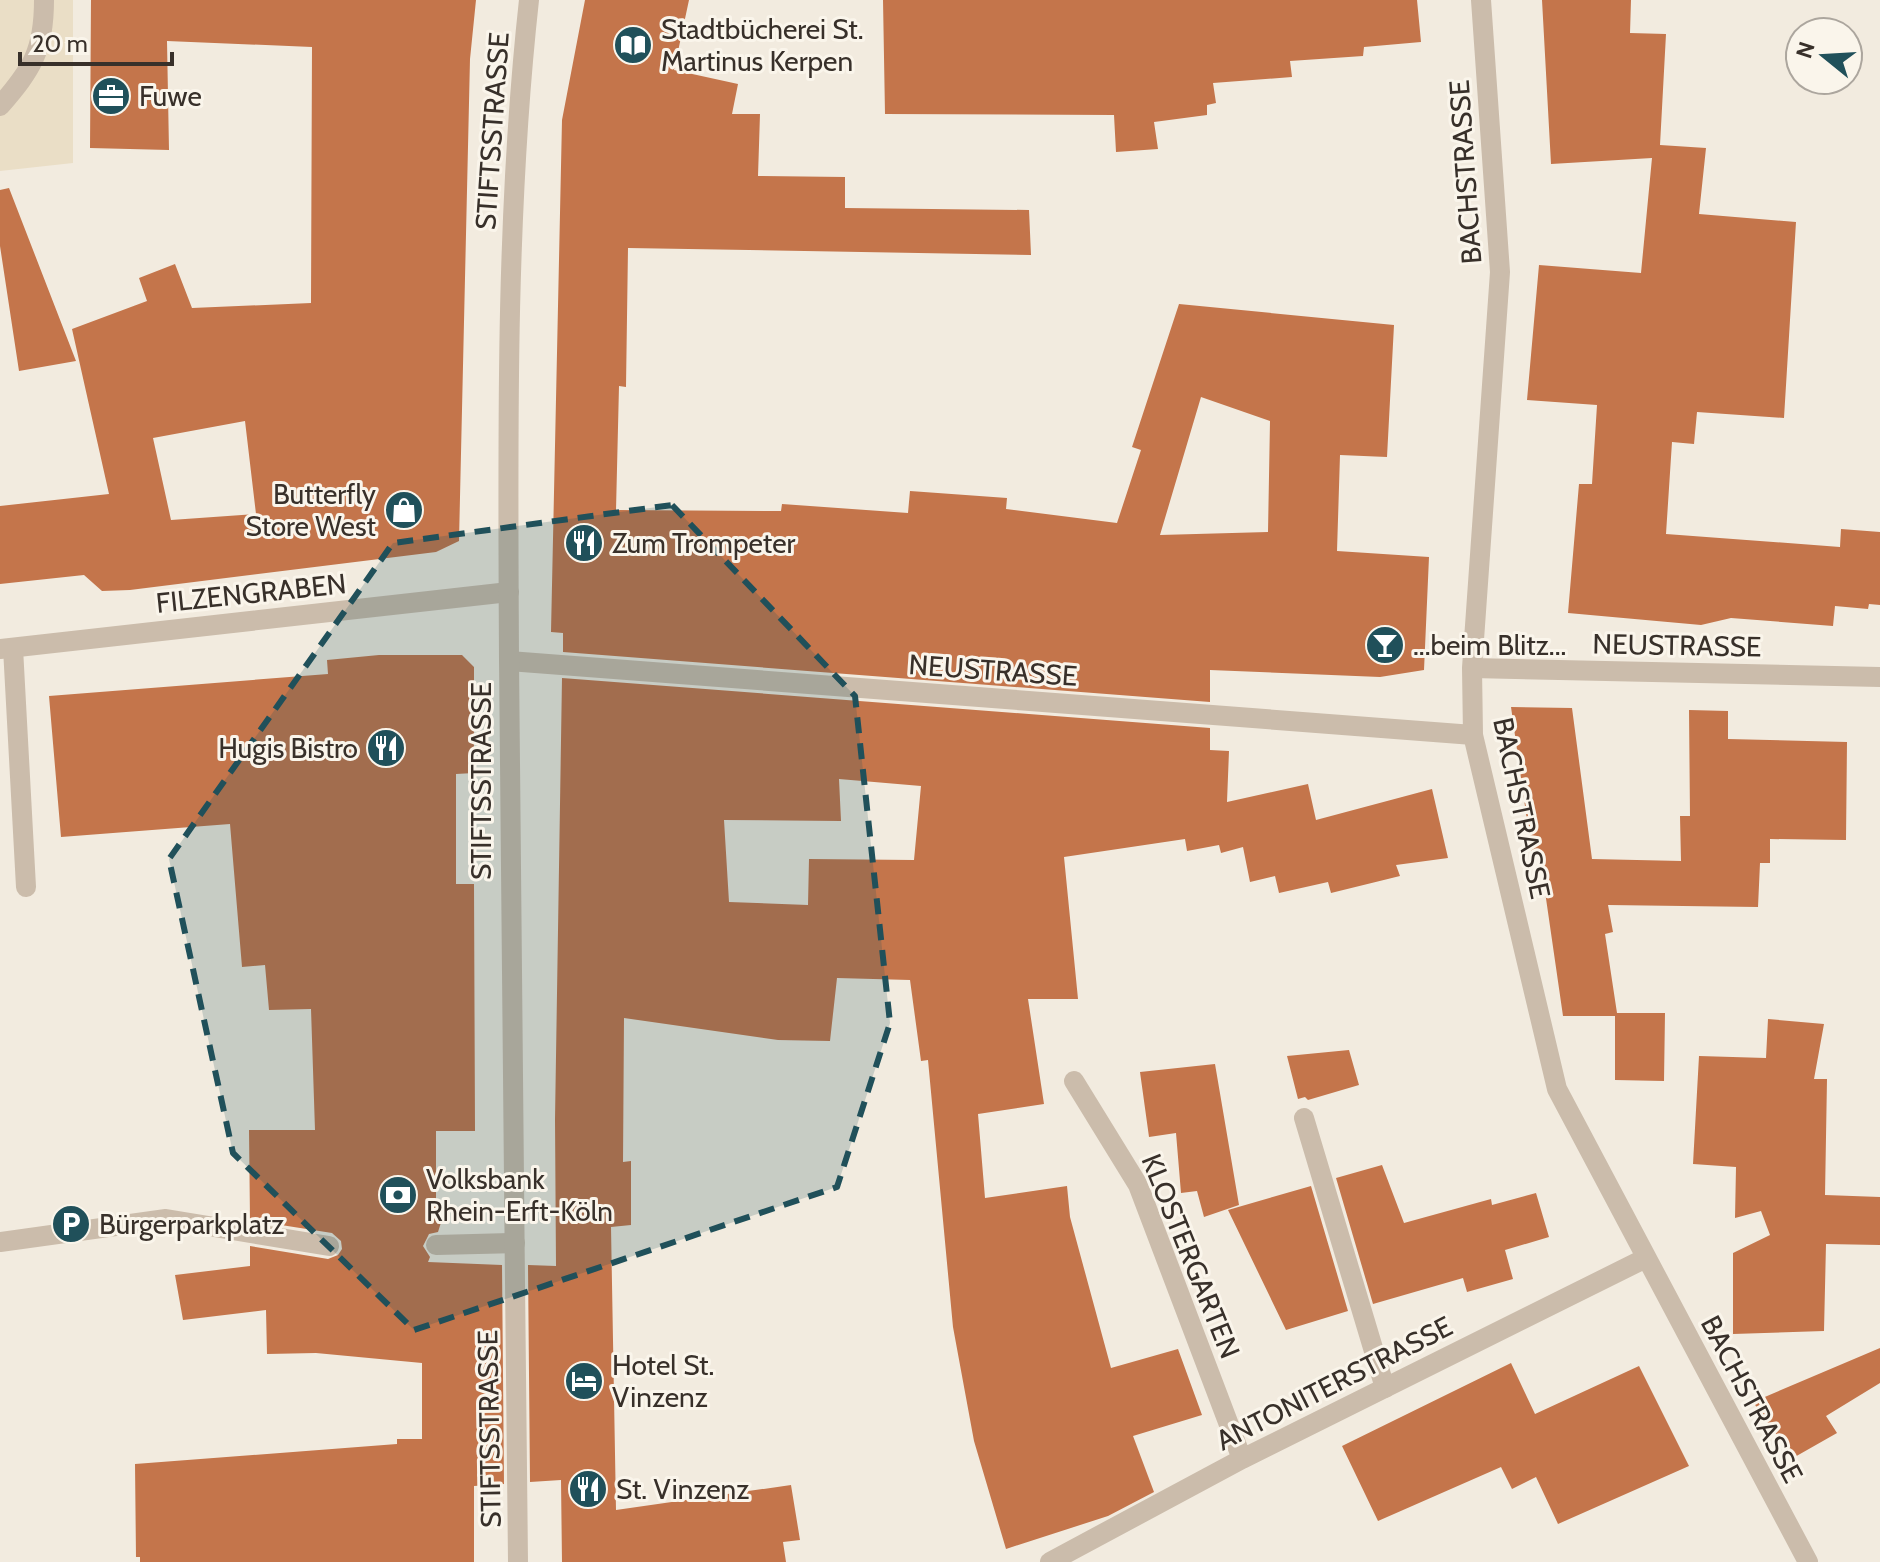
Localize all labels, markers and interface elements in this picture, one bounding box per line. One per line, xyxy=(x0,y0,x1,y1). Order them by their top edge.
place label: Stadtbücherei St. Martinus Kerpen xyxy=(661,12,863,78)
scale bar xyxy=(20,16,172,66)
north arrow xyxy=(1784,16,1864,96)
library icon: Stadtbücherei St. Martinus Kerpen xyxy=(612,24,654,66)
text: 20 m xyxy=(32,29,88,58)
street label: STIFTSSTRASSE xyxy=(468,31,516,231)
text: N xyxy=(1790,38,1821,62)
office icon: Fuwe xyxy=(90,75,132,117)
place label: Fuwe xyxy=(139,79,202,113)
street label: BACHSTRASSE xyxy=(1442,79,1488,265)
place label: Butterfly Store West xyxy=(245,477,376,543)
shop icon: Butterfly Store West xyxy=(383,489,425,531)
restaurant icon: Zum Trompeter xyxy=(563,522,605,564)
place label: Zum Trompeter xyxy=(612,526,795,560)
street label: FILZENGRABEN xyxy=(154,566,348,620)
bar icon: ...beim Blitz... xyxy=(1364,624,1406,666)
street label: NEUSTRASSE xyxy=(1592,627,1762,663)
place label: ...beim Blitz... xyxy=(1413,628,1566,662)
street label: NEUSTRASSE xyxy=(907,647,1079,693)
street label: STIFTSSTRASSE xyxy=(464,682,498,880)
street label: BACHSTRASSE xyxy=(1486,714,1558,902)
restaurant icon: Hugis Bistro xyxy=(365,727,407,769)
place label: Hugis Bistro xyxy=(218,731,358,765)
street label: KLOSTERGARTEN xyxy=(1135,1149,1247,1363)
place label: Volksbank Rhein-Erft-Köln xyxy=(426,1162,613,1228)
bank icon: Volksbank Rhein-Erft-Köln xyxy=(377,1174,419,1216)
parking icon: Bürgerparkplatz xyxy=(50,1203,92,1245)
place label: Bürgerparkplatz xyxy=(99,1207,284,1241)
street label: ANTONITERSTRASSE xyxy=(1210,1309,1458,1457)
street label: BACHSTRASSE xyxy=(1694,1310,1810,1488)
street label: STIFTSSTRASSE xyxy=(470,1330,508,1528)
place label: Hotel St. Vinzenz xyxy=(612,1348,714,1414)
hotel icon: Hotel St. Vinzenz xyxy=(563,1360,605,1402)
restaurant icon: St. Vinzenz xyxy=(567,1468,609,1510)
place label: St. Vinzenz xyxy=(616,1472,749,1506)

